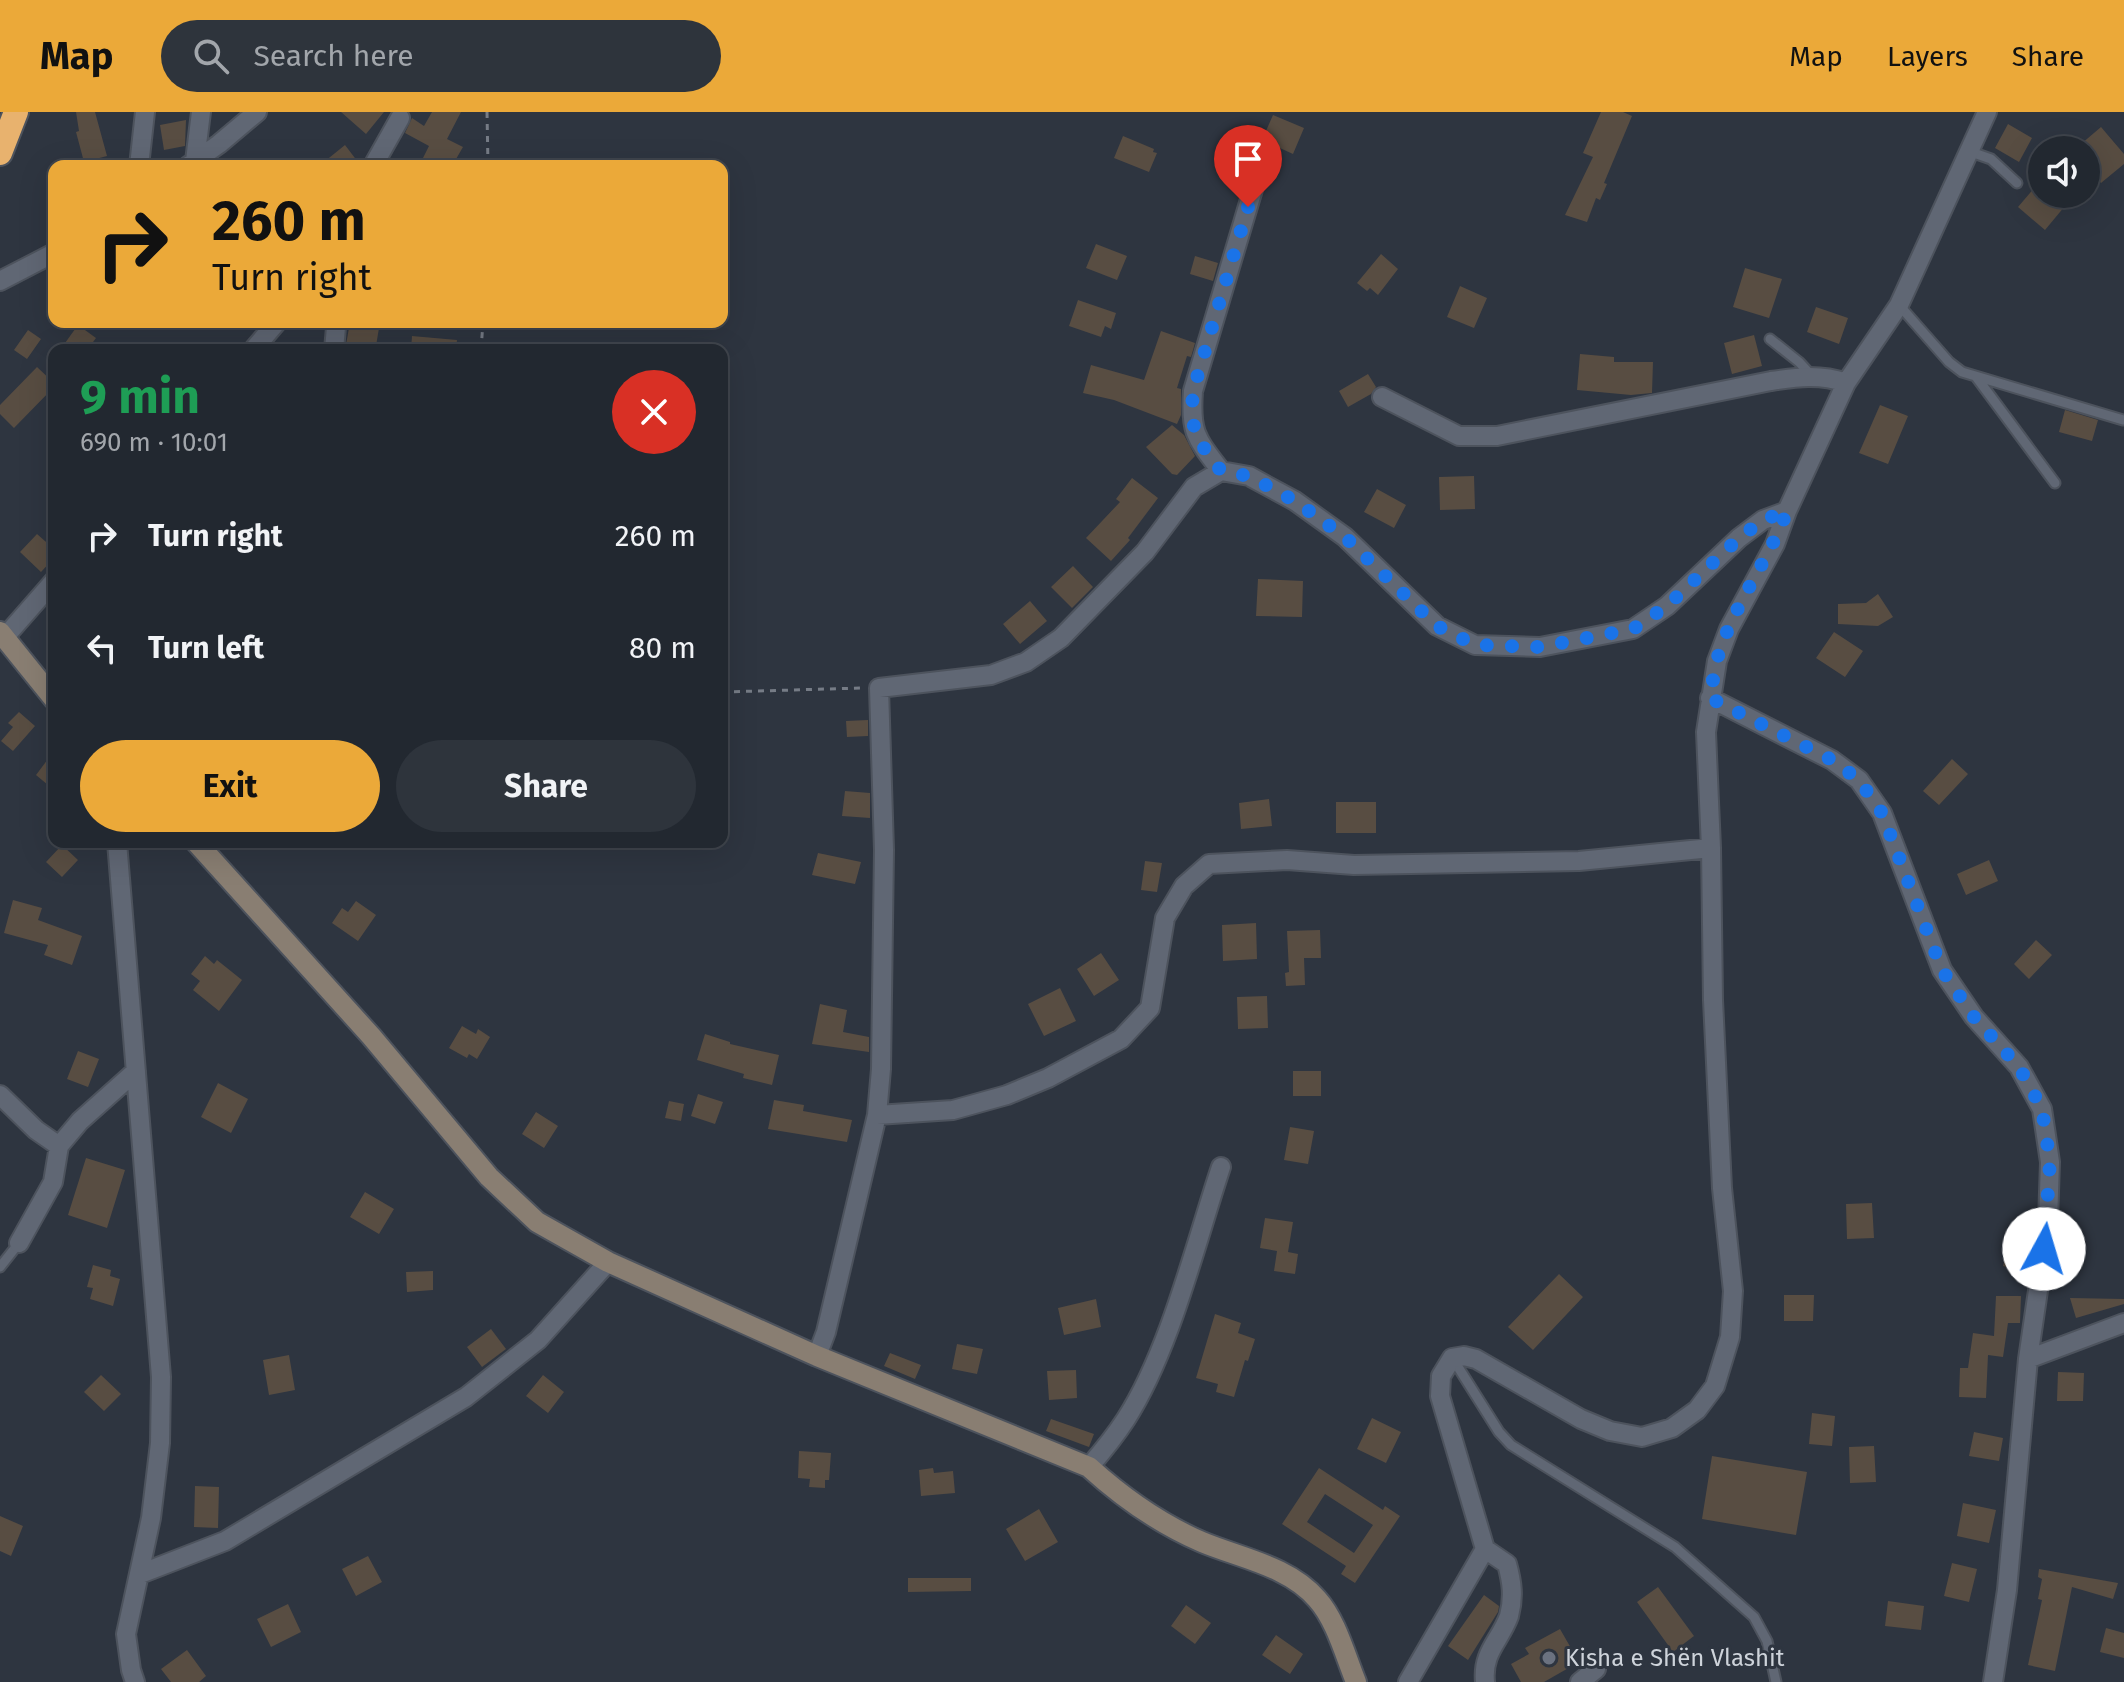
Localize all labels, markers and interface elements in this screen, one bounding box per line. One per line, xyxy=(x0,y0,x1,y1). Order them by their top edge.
search box xyxy=(161,20,721,92)
text: Map xyxy=(40,33,113,79)
icon: search xyxy=(189,34,233,78)
text: Search here xyxy=(253,38,414,74)
text: Map xyxy=(1789,40,1843,73)
text: Layers xyxy=(1887,40,1968,73)
text: Share xyxy=(2012,40,2084,73)
pin xyxy=(1214,125,1282,207)
map controls xyxy=(2028,136,2100,208)
button: sound xyxy=(2028,136,2100,208)
icon: arrive xyxy=(1226,137,1270,181)
text: 260 m xyxy=(212,188,366,255)
icon: right xyxy=(80,192,184,296)
text: Turn right xyxy=(212,256,372,300)
text: 9 min xyxy=(80,368,200,426)
button: close xyxy=(612,370,696,454)
text: 690 m · 10:01 xyxy=(80,427,228,458)
icon: right xyxy=(80,514,124,558)
text: Turn right xyxy=(148,518,283,554)
text: 260 m xyxy=(615,518,696,554)
icon: left xyxy=(80,626,124,670)
text: Turn left xyxy=(148,630,264,666)
text: 80 m xyxy=(629,630,696,666)
button: Exit xyxy=(80,740,380,832)
button: Share xyxy=(396,740,696,832)
position arrow xyxy=(2002,1207,2086,1291)
place label: Kisha e Shën Vlashit xyxy=(1565,1644,1785,1672)
marker: Kisha e Shën Vlashit xyxy=(1540,1649,1558,1667)

